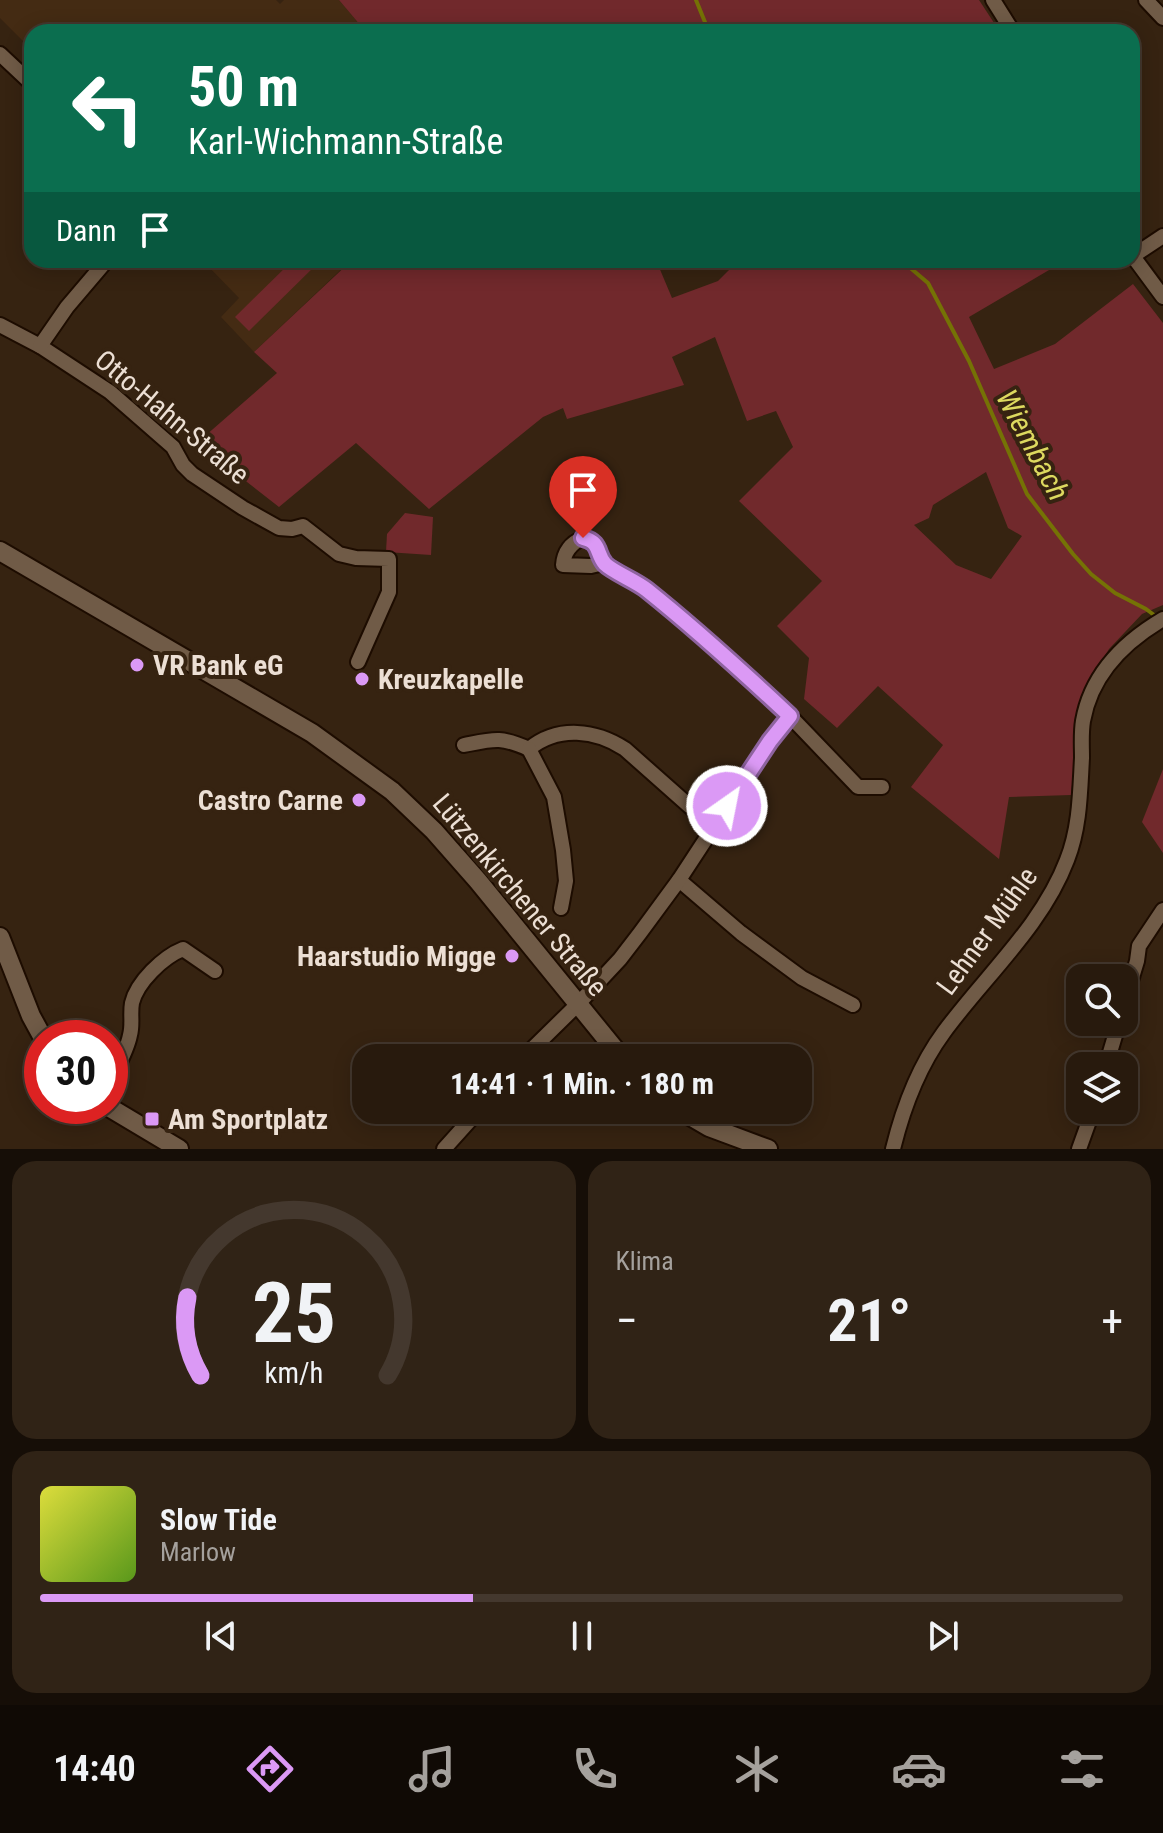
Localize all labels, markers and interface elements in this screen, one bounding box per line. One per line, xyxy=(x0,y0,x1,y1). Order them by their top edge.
text: 50 m xyxy=(188,54,299,120)
icon: left xyxy=(56,56,160,160)
text: Karl-Wichmann-Straße xyxy=(188,121,503,163)
icon: arrive xyxy=(133,208,177,252)
text: Dann xyxy=(56,213,117,248)
street label: Otto-Hahn-Straße xyxy=(88,343,256,491)
water label: Wiembach xyxy=(989,384,1077,506)
pin xyxy=(549,456,617,538)
icon: arrive xyxy=(561,468,605,512)
place label: VR Bank eG xyxy=(153,649,283,682)
marker: VR Bank eG xyxy=(128,656,146,674)
place label: Kreuzkapelle xyxy=(378,663,524,696)
marker: Kreuzkapelle xyxy=(353,670,371,688)
position arrow xyxy=(685,764,769,848)
place label: Castro Carne xyxy=(198,784,343,817)
street label: Lützenkirchener Straße xyxy=(426,787,614,1003)
marker: Castro Carne xyxy=(350,791,368,809)
street label: Lehner Mühle xyxy=(930,861,1044,1001)
place label: Haarstudio Migge xyxy=(297,940,496,973)
marker: Haarstudio Migge xyxy=(503,947,521,965)
map controls xyxy=(1066,964,1138,1124)
button: search xyxy=(1066,964,1138,1036)
speed limit sign: 30 xyxy=(24,1020,128,1124)
button: layers xyxy=(1066,1052,1138,1124)
text: 14:41 · 1 Min. · 180 m xyxy=(450,1066,714,1101)
place label: Am Sportplatz xyxy=(168,1103,328,1136)
marker: Am Sportplatz xyxy=(143,1110,161,1128)
text: Klima xyxy=(616,1246,674,1276)
text: 25 xyxy=(252,1265,336,1362)
text: 21° xyxy=(827,1285,911,1356)
text: − xyxy=(616,1295,638,1347)
text: + xyxy=(1101,1295,1123,1347)
text: km/h xyxy=(264,1356,323,1390)
text: Slow Tide xyxy=(160,1502,277,1537)
text: Marlow xyxy=(160,1537,236,1567)
icon: previous xyxy=(199,1614,243,1658)
icon: pause xyxy=(560,1614,604,1658)
icon: next xyxy=(921,1614,965,1658)
icon: directions xyxy=(242,1741,298,1797)
icon: music xyxy=(404,1741,460,1797)
icon: phone xyxy=(567,1741,623,1797)
icon: climate xyxy=(729,1741,785,1797)
icon: car xyxy=(891,1741,947,1797)
icon: filters xyxy=(1054,1741,1110,1797)
text: 14:40 xyxy=(53,1748,136,1790)

